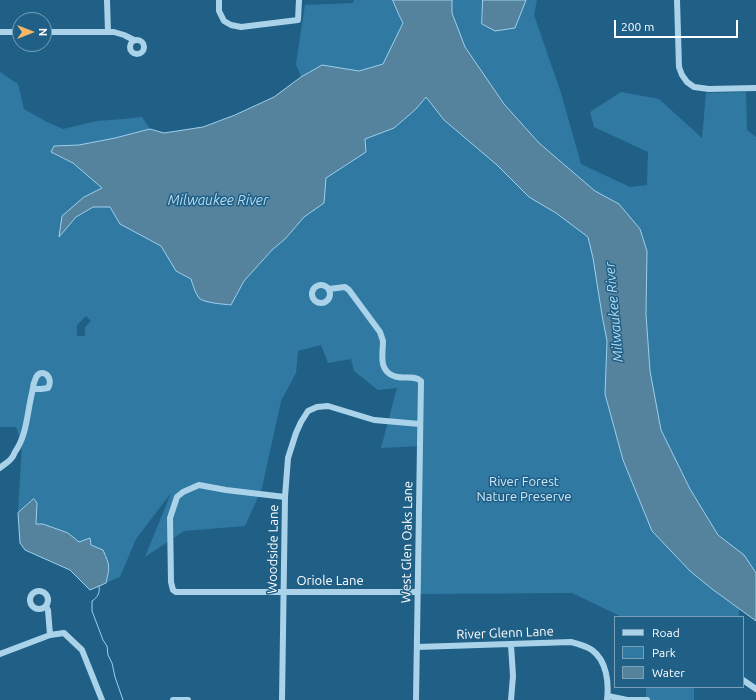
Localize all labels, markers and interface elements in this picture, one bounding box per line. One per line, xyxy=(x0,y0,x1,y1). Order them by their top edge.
north arrow xyxy=(12,12,52,52)
scale bar xyxy=(616,12,740,38)
text: 200 m xyxy=(621,20,654,33)
text: N xyxy=(37,28,49,36)
water label: Milwaukee River xyxy=(168,192,268,208)
water label: Milwaukee River xyxy=(601,261,627,363)
park label: River Forest Nature Preserve xyxy=(477,474,571,505)
street label: West Glen Oaks Lane xyxy=(398,481,416,603)
street label: Woodside Lane xyxy=(264,504,282,594)
street label: Oriole Lane xyxy=(296,573,364,589)
legend xyxy=(614,616,744,688)
street label: River Glenn Lane xyxy=(456,624,554,642)
text: Road xyxy=(652,626,680,639)
text: Park xyxy=(652,646,676,659)
text: Water xyxy=(652,666,685,679)

